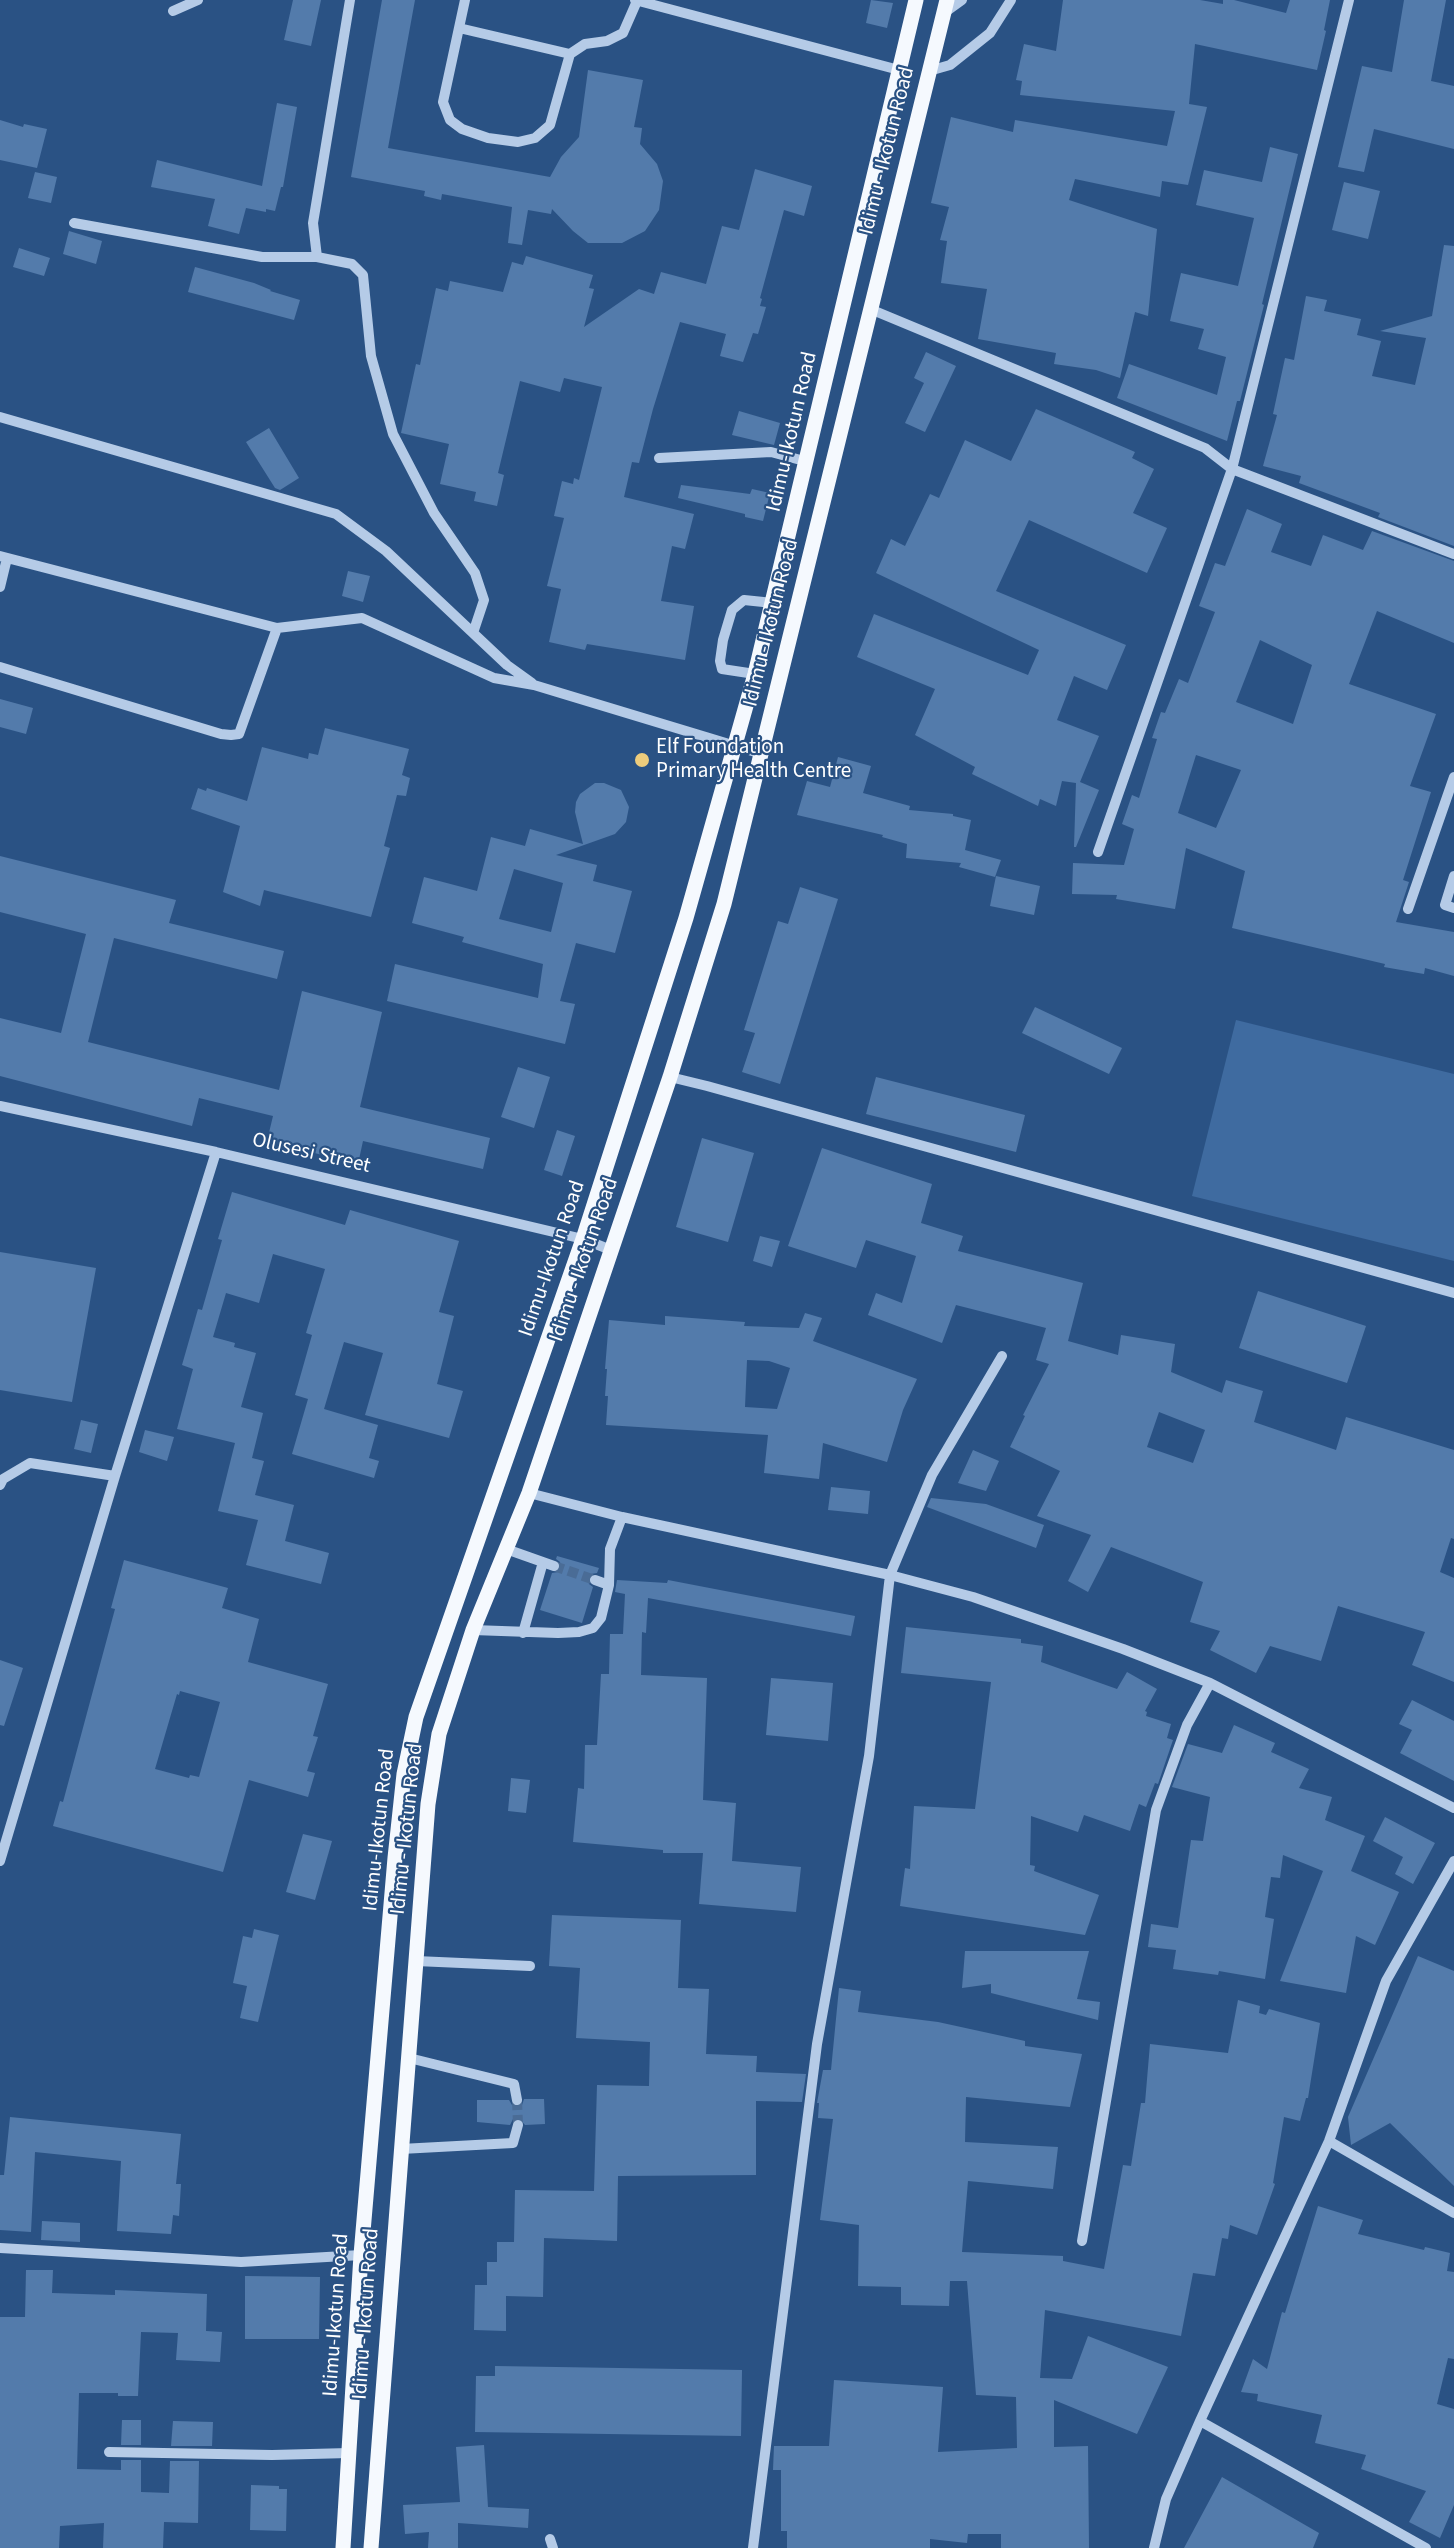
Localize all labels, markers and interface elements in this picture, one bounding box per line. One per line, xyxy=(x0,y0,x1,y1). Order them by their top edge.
street label: Idimu - Ikotun Road xyxy=(855,65,921,237)
street label: Idimu-Ikotun Road xyxy=(762,349,824,515)
street label: Idimu - Ikotun Road xyxy=(739,537,805,709)
place label: Elf Foundation Primary Health Centre xyxy=(656,735,851,785)
marker: Elf Foundation Primary Health Centre xyxy=(633,751,651,769)
street label: Olusesi Street xyxy=(249,1128,373,1180)
street label: Idimu - Ikotun Road xyxy=(545,1175,625,1345)
street label: Idimu-Ikotun Road xyxy=(514,1178,592,1340)
street label: Idimu - Ikotun Road xyxy=(386,1742,430,1916)
street label: Idimu-Ikotun Road xyxy=(359,1747,401,1913)
street label: Idimu - Ikotun Road xyxy=(348,2227,386,2401)
street label: Idimu-Ikotun Road xyxy=(319,2233,355,2397)

